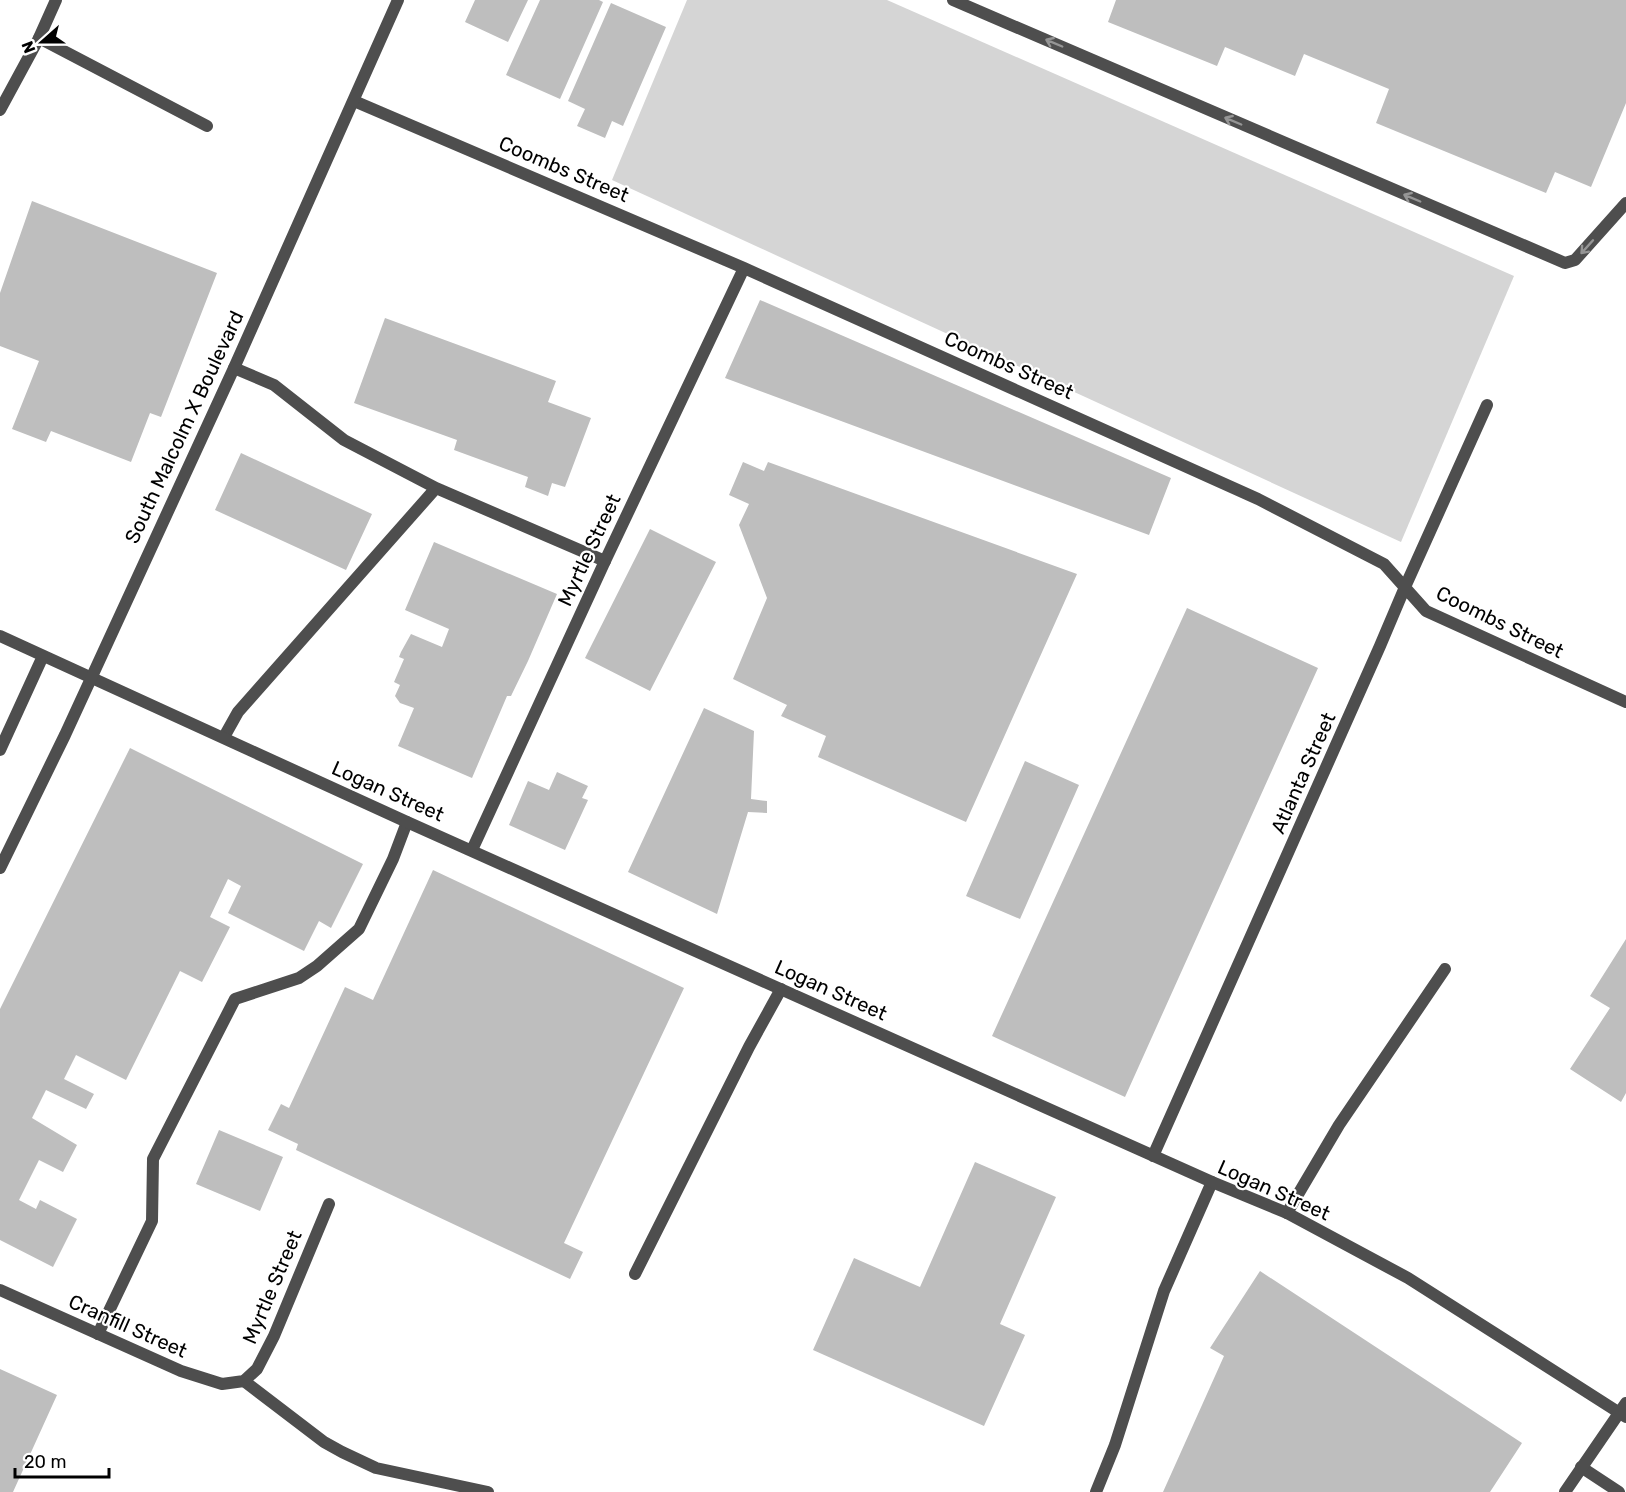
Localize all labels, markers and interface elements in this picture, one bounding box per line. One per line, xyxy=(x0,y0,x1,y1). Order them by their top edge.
north arrow xyxy=(12,12,72,72)
one-way arrow xyxy=(1045,37,1063,49)
text: N xyxy=(18,38,39,56)
one-way arrow xyxy=(1224,114,1242,126)
street label: Coombs Street xyxy=(495,131,633,207)
one-way arrow xyxy=(1403,191,1421,203)
one-way arrow xyxy=(1580,239,1594,254)
street label: South Malcolm X Boulevard xyxy=(119,307,249,547)
street label: Coombs Street xyxy=(941,326,1077,404)
street label: Myrtle Street xyxy=(553,490,626,610)
street label: Coombs Street xyxy=(1432,581,1568,663)
street label: Atlanta Street xyxy=(1266,709,1341,837)
street label: Logan Street xyxy=(328,756,448,827)
street label: Logan Street xyxy=(771,955,891,1026)
street label: Logan Street xyxy=(1214,1155,1334,1226)
street label: Myrtle Street xyxy=(237,1226,307,1347)
street label: Cranfill Street xyxy=(65,1289,191,1363)
scale bar xyxy=(15,1441,110,1479)
text: 20 m xyxy=(24,1451,66,1473)

